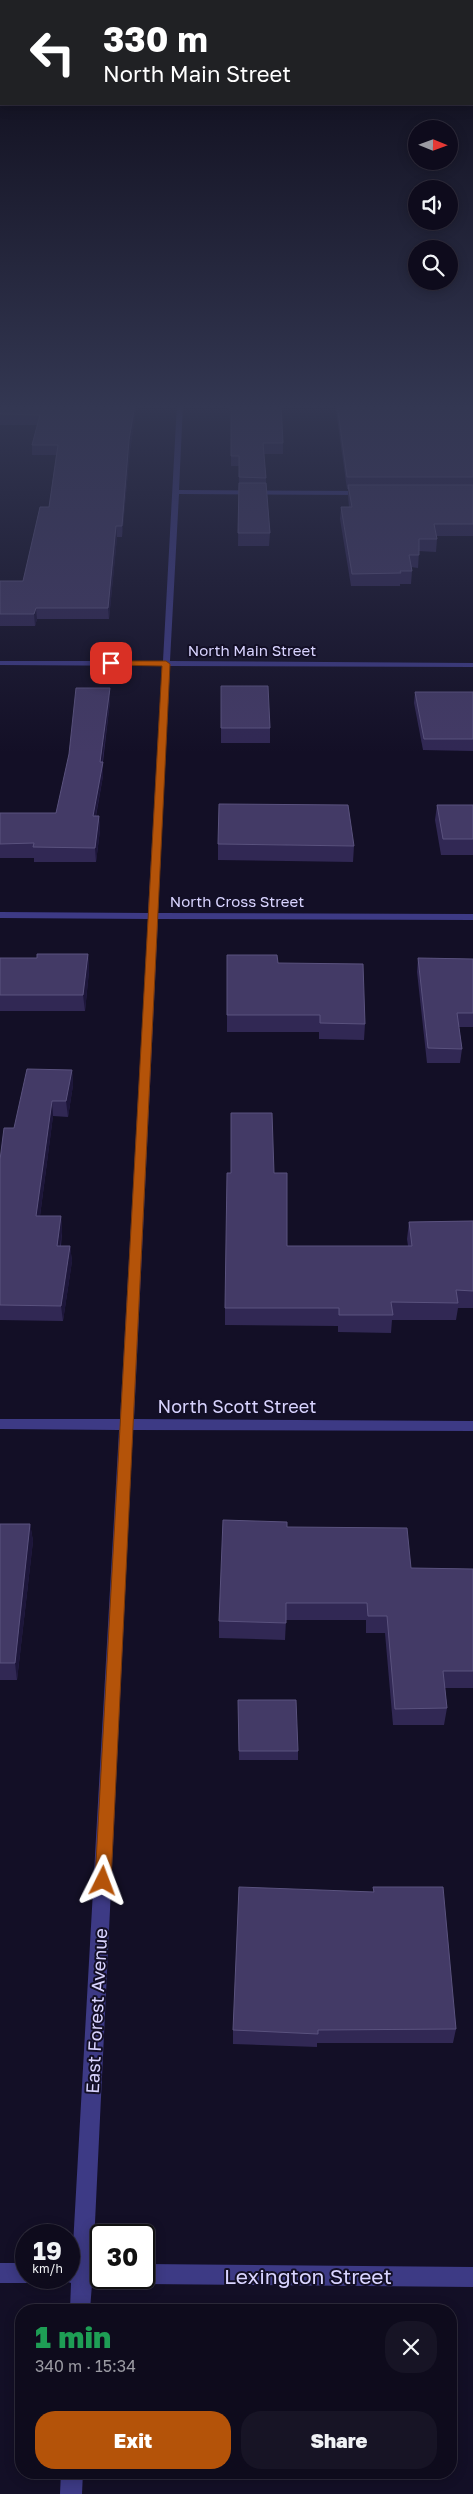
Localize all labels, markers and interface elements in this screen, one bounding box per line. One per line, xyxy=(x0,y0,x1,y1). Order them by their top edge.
text: 330 m xyxy=(103,18,208,60)
icon: left xyxy=(20,20,85,85)
text: North Main Street xyxy=(103,60,291,87)
north arrow xyxy=(408,120,458,170)
map controls xyxy=(408,120,458,290)
button: sound xyxy=(408,180,458,230)
button: search xyxy=(408,240,458,290)
street label: North Main Street xyxy=(188,641,316,659)
pin xyxy=(90,642,132,684)
icon: arrive xyxy=(97,649,125,677)
street label: North Cross Street xyxy=(170,892,304,910)
street label: North Scott Street xyxy=(158,1395,316,1417)
position arrow xyxy=(76,1854,128,1906)
street label: East Forest Avenue xyxy=(81,1928,111,2094)
speed limit sign: 30 xyxy=(90,2224,155,2289)
text: 19 xyxy=(33,2235,62,2266)
text: km/h xyxy=(32,2261,63,2276)
street label: Lexington Street xyxy=(224,2263,392,2289)
text: 1 min xyxy=(35,2319,111,2355)
button: close xyxy=(385,2321,437,2373)
text: 340 m · 15:34 xyxy=(35,2356,136,2376)
button: Exit xyxy=(35,2411,231,2469)
button: Share xyxy=(241,2411,437,2469)

